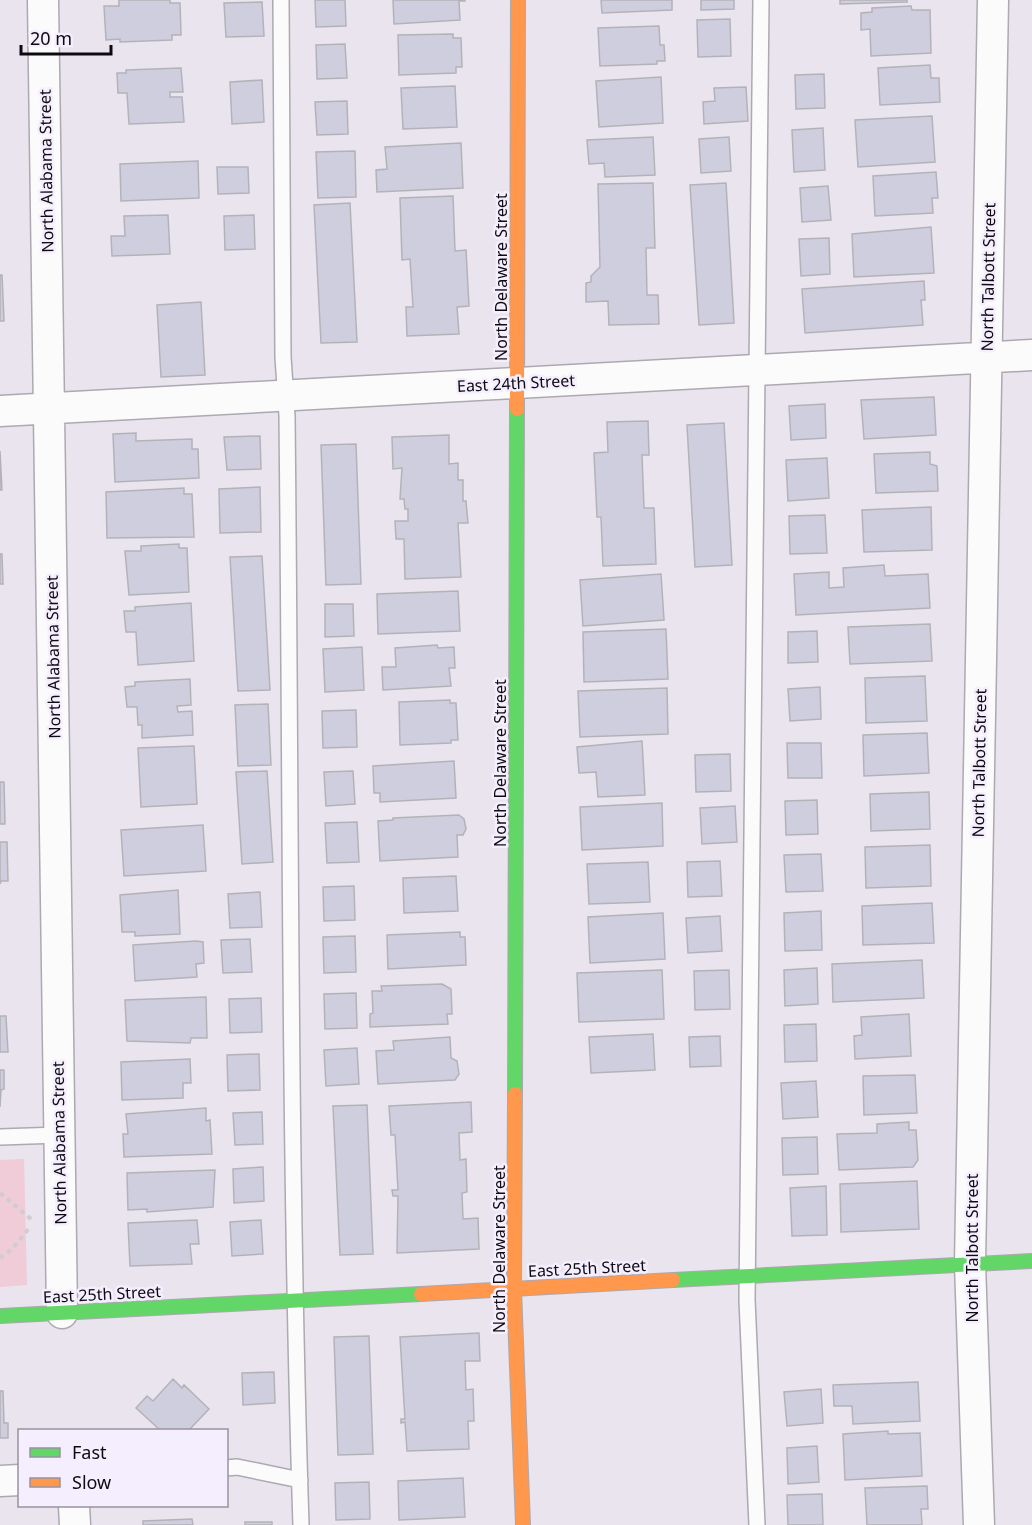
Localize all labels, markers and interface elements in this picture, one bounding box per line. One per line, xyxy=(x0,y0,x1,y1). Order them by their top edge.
scale bar xyxy=(21,18,111,56)
text: 20 m xyxy=(30,26,72,50)
street label: North Alabama Street xyxy=(34,89,58,253)
street label: North Delaware Street xyxy=(490,193,512,361)
street label: North Talbott Street xyxy=(976,202,1000,352)
street label: East 24th Street xyxy=(456,369,576,397)
street label: North Alabama Street xyxy=(41,575,65,739)
street label: North Delaware Street xyxy=(489,679,511,847)
street label: North Talbott Street xyxy=(967,688,991,838)
street label: North Alabama Street xyxy=(47,1061,71,1225)
street label: North Delaware Street xyxy=(488,1165,510,1333)
street label: North Talbott Street xyxy=(961,1173,983,1322)
street label: East 25th Street xyxy=(527,1254,647,1282)
street label: East 25th Street xyxy=(42,1280,162,1308)
legend xyxy=(18,1429,228,1507)
text: Fast xyxy=(72,1440,107,1464)
text: Slow xyxy=(72,1470,111,1494)

